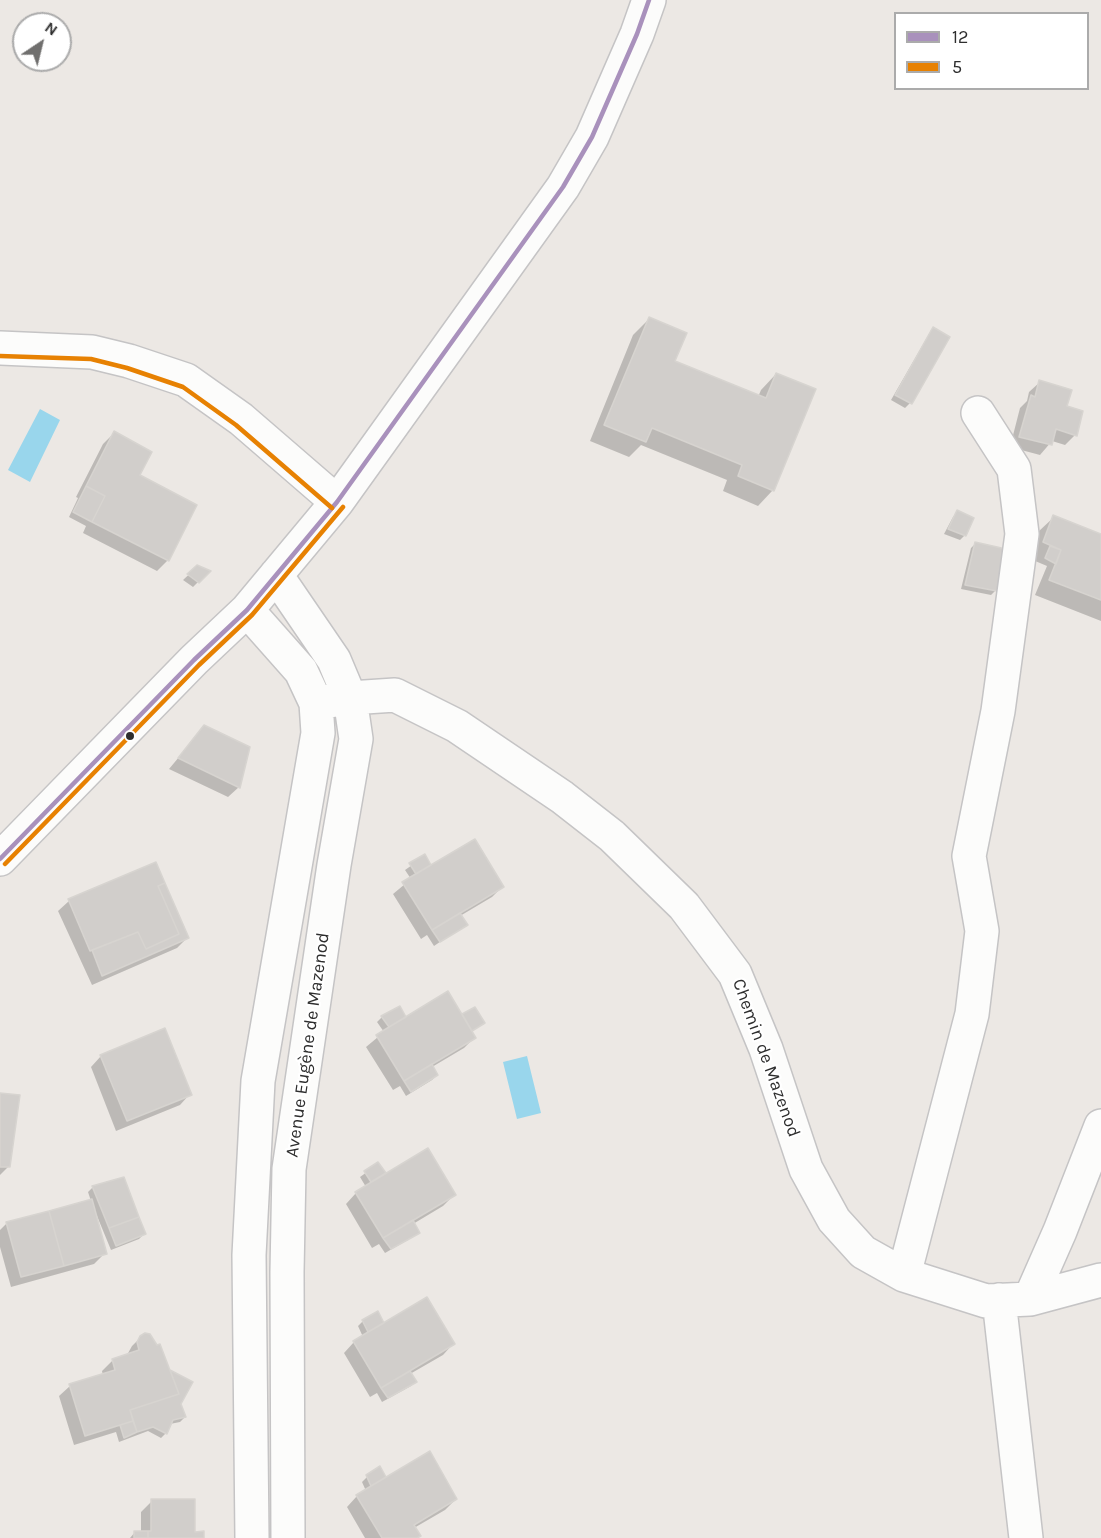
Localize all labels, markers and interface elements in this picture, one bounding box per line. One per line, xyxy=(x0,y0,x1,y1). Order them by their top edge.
north arrow xyxy=(12,12,72,72)
legend xyxy=(894,12,1089,90)
text: N xyxy=(41,17,62,40)
text: 12 xyxy=(952,26,968,48)
text: 5 xyxy=(952,56,962,78)
unlabelled marker xyxy=(124,730,136,742)
street label: Avenue Eugène de Mazenod xyxy=(282,931,334,1159)
street label: Chemin de Mazenod xyxy=(727,976,805,1140)

